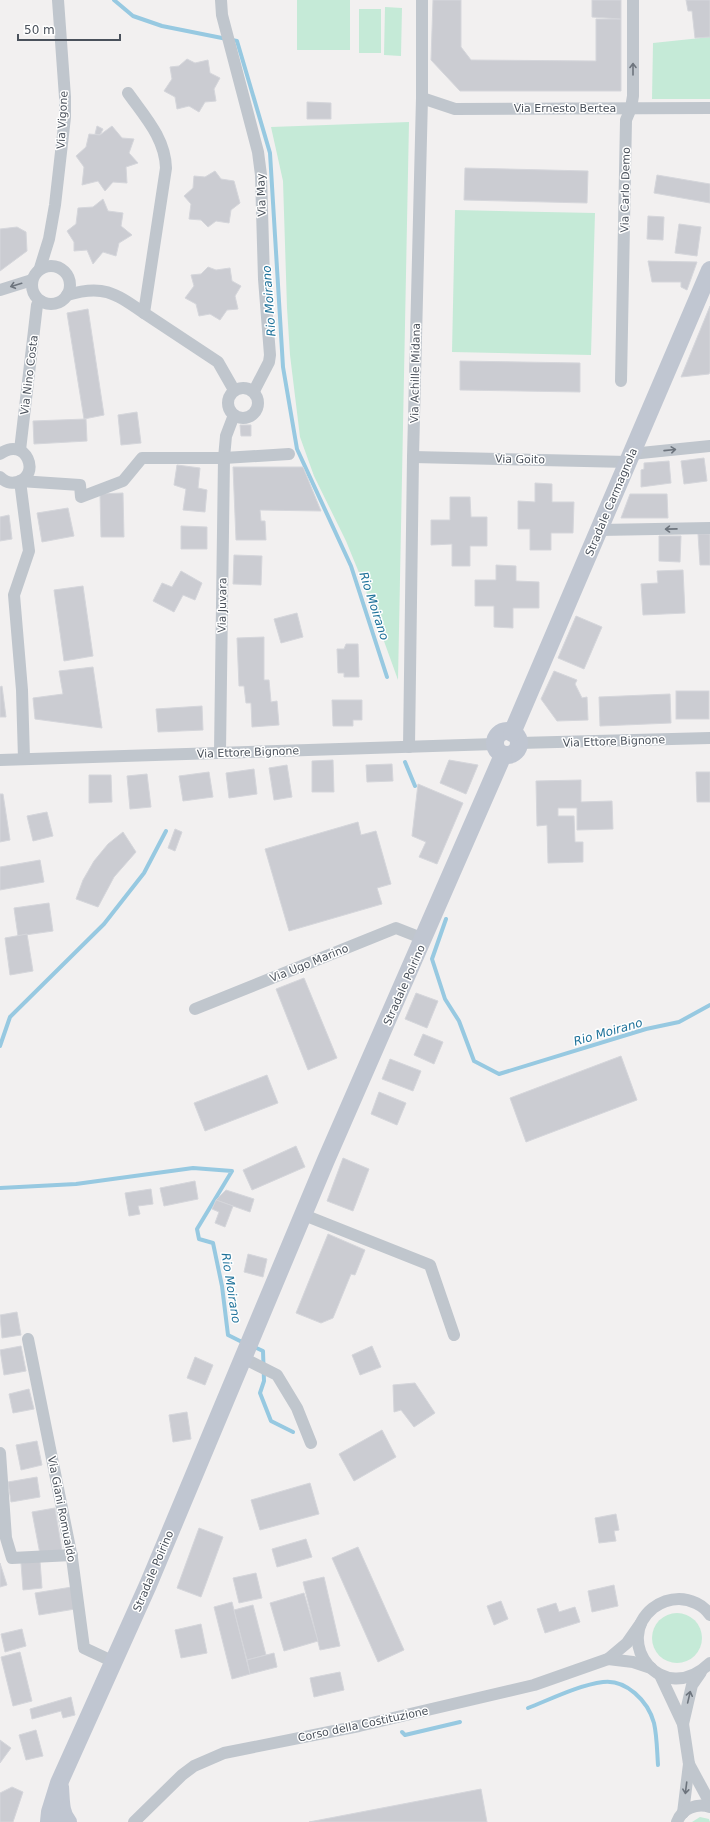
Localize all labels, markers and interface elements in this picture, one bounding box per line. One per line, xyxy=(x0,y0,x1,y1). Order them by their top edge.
scale bar xyxy=(18,16,120,42)
text: 50 m xyxy=(24,23,55,37)
one-way arrow xyxy=(629,63,637,76)
street label: Via Vigone xyxy=(54,90,71,150)
street label: Via Ernesto Bertea xyxy=(514,102,616,115)
street label: Via Carlo Demo xyxy=(618,147,633,233)
street label: Via May xyxy=(254,173,269,217)
water label: Rio Moirano xyxy=(260,265,278,337)
one-way arrow xyxy=(10,282,23,289)
street label: Via Achille Midana xyxy=(408,323,423,423)
street label: Via Nino Costa xyxy=(18,334,41,416)
street label: Stradale Carmagnola xyxy=(583,446,640,558)
one-way arrow xyxy=(663,446,676,454)
street label: Via Goito xyxy=(495,453,545,466)
one-way arrow xyxy=(665,525,678,532)
water label: Rio Moirano xyxy=(356,570,392,642)
street label: Via Juvara xyxy=(216,577,229,633)
street label: Via Ettore Bignone xyxy=(563,733,666,750)
street label: Via Ettore Bignone xyxy=(197,744,300,761)
street label: Via Ugo Marino xyxy=(268,942,351,985)
street label: Stradale Poirino xyxy=(381,943,428,1028)
water label: Rio Moirano xyxy=(572,1015,644,1049)
water label: Rio Moirano xyxy=(219,1252,243,1324)
street label: Via Giani Romualdo xyxy=(45,1455,78,1563)
street label: Stradale Poirino xyxy=(130,1528,177,1614)
one-way arrow xyxy=(686,1691,694,1704)
street label: Corso della Costituzione xyxy=(297,1704,430,1745)
one-way arrow xyxy=(682,1781,689,1794)

